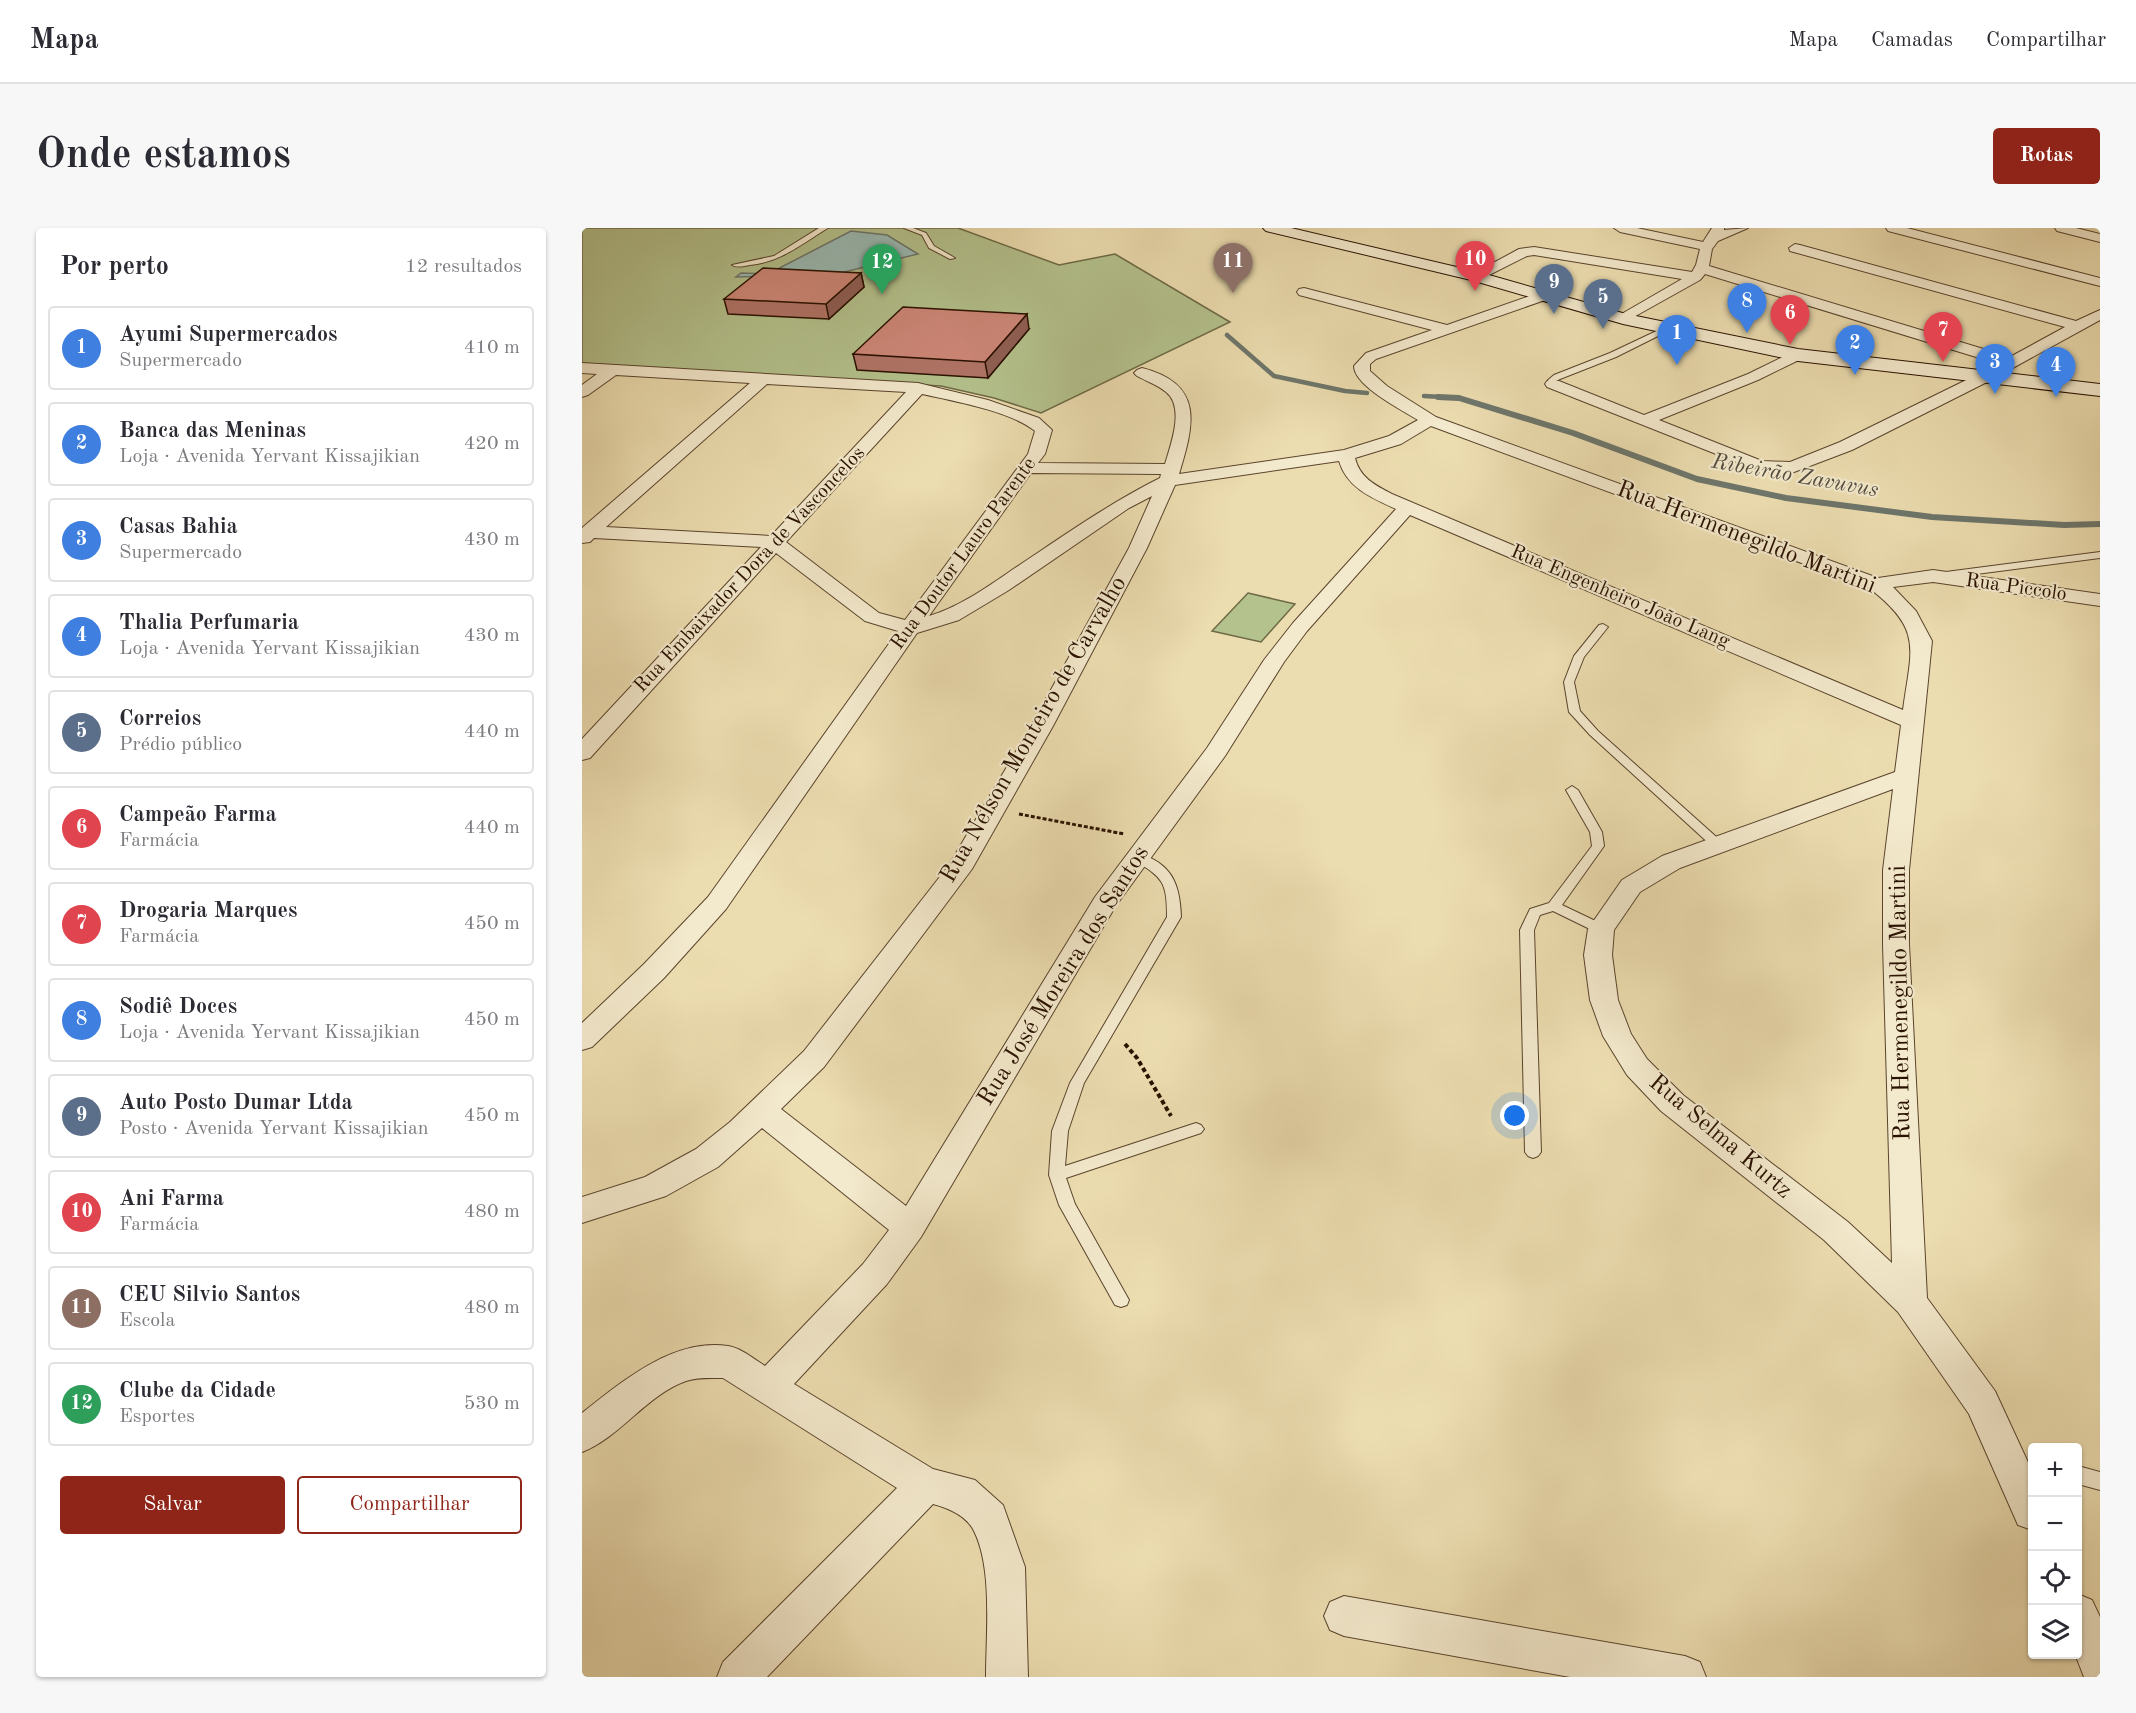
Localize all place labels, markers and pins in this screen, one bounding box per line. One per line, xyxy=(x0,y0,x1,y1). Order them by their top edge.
pin: 10 xyxy=(1456,242,1494,291)
pin: 12 xyxy=(862,244,902,294)
pin: 11 xyxy=(1214,244,1252,293)
pin: 9 xyxy=(1534,264,1574,314)
pin: 5 xyxy=(1584,279,1622,329)
pin: 8 xyxy=(1728,284,1766,333)
pin: 6 xyxy=(1770,296,1810,345)
pin: 7 xyxy=(1924,312,1962,362)
pin: 1 xyxy=(1658,316,1696,365)
pin: 2 xyxy=(1836,326,1874,375)
pin: 3 xyxy=(1976,344,2014,394)
pin: 4 xyxy=(2036,348,2076,397)

